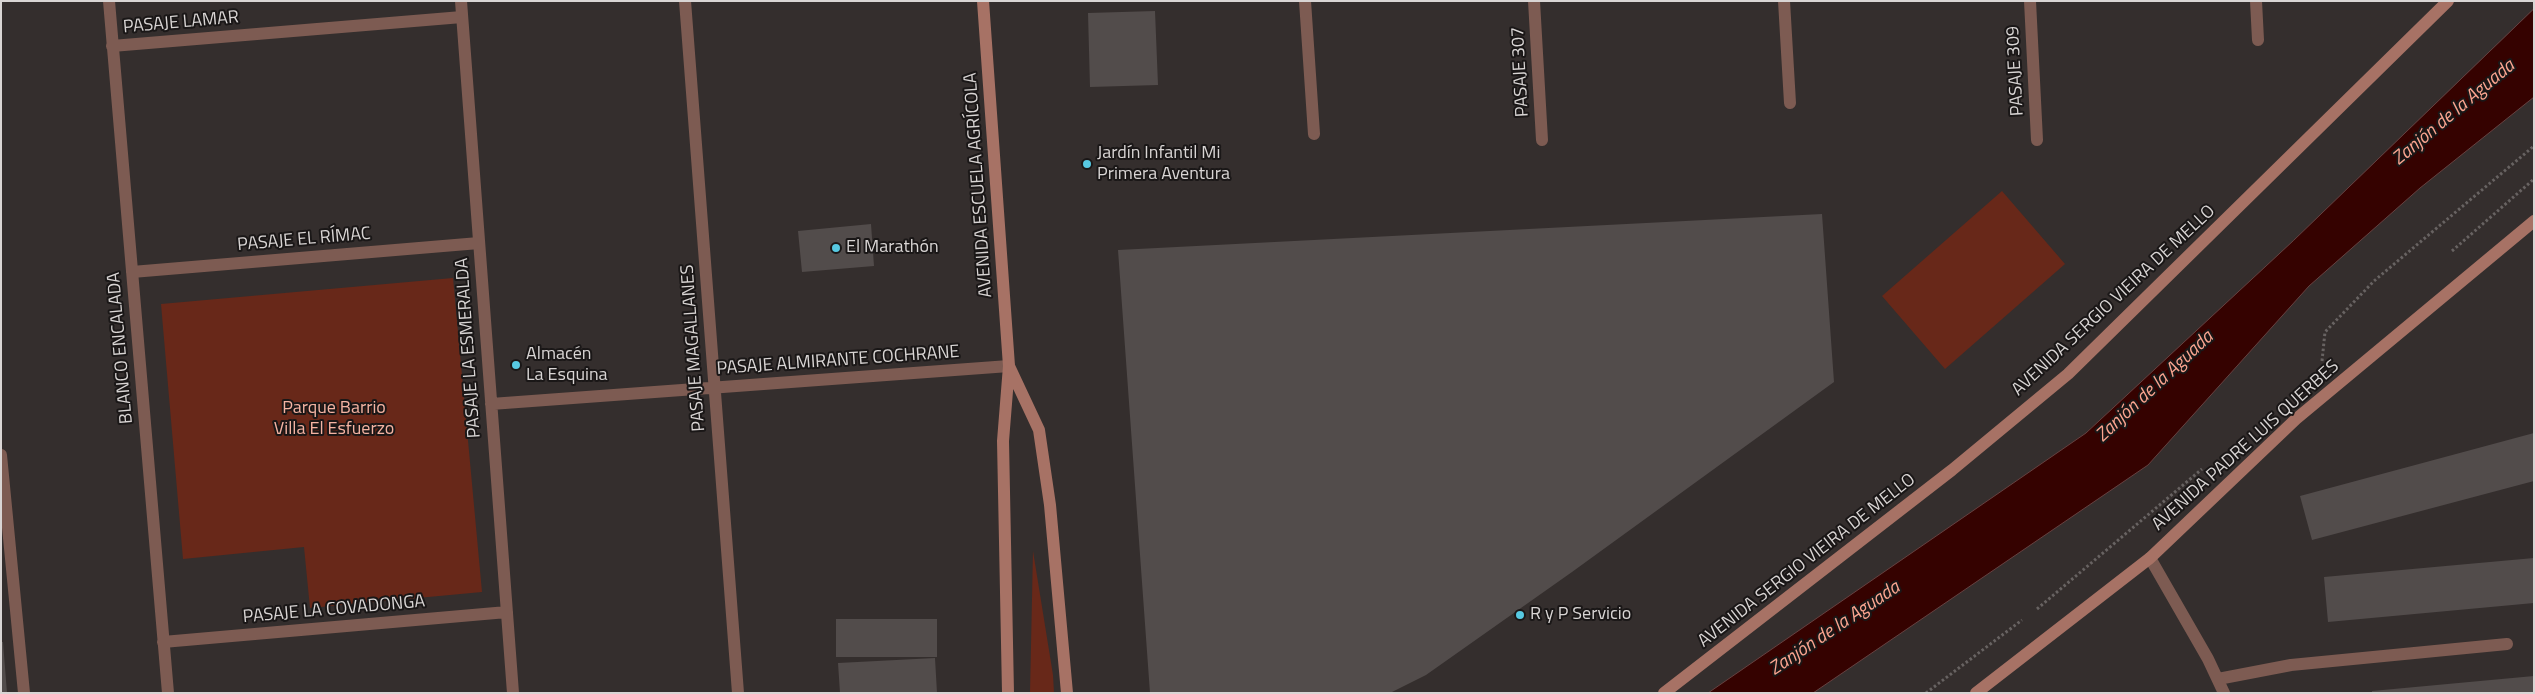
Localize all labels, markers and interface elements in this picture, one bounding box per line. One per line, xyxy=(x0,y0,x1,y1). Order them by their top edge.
street label: PASAJE LAMAR xyxy=(122,7,240,39)
street label: PASAJE 309 xyxy=(2003,25,2029,117)
street label: PASAJE 307 xyxy=(1508,26,1534,118)
water label: Zanjón de la Aguada xyxy=(2388,55,2520,171)
street label: AVENIDA ESCUELA AGRÍCOLA xyxy=(960,72,998,298)
place label: Jardín Infantil Mi Primera Aventura xyxy=(1097,143,1230,186)
marker: Jardín Infantil Mi Primera Aventura xyxy=(1081,158,1093,170)
street label: AVENIDA SERGIO VIEIRA DE MELLO xyxy=(2008,201,2220,401)
street label: PASAJE EL RÍMAC xyxy=(237,223,371,257)
place label: El Marathón xyxy=(846,237,939,259)
marker: El Marathón xyxy=(830,242,842,254)
street label: PASAJE LA ESMERALDA xyxy=(452,257,486,439)
street label: PASAJE MAGALLANES xyxy=(677,264,711,432)
street label: BLANCO ENCALADA xyxy=(104,271,138,425)
water label: Zanjón de la Aguada xyxy=(2091,327,2219,447)
street label: PASAJE ALMIRANTE COCHRANE xyxy=(716,342,960,380)
place label: Almacén La Esquina xyxy=(526,344,608,386)
street label: AVENIDA PADRE LUIS QUERBES xyxy=(2148,356,2344,536)
marker: Almacén La Esquina xyxy=(510,359,522,371)
park label: Parque Barrio Villa El Esfuerzo xyxy=(274,398,394,440)
street label: AVENIDA SERGIO VIEIRA DE MELLO xyxy=(1694,469,1920,653)
water label: Zanjón de la Aguada xyxy=(1765,577,1905,681)
street label: PASAJE LA COVADONGA xyxy=(242,591,426,629)
place label: R y P Servicio xyxy=(1530,604,1631,626)
marker: R y P Servicio xyxy=(1514,609,1526,621)

